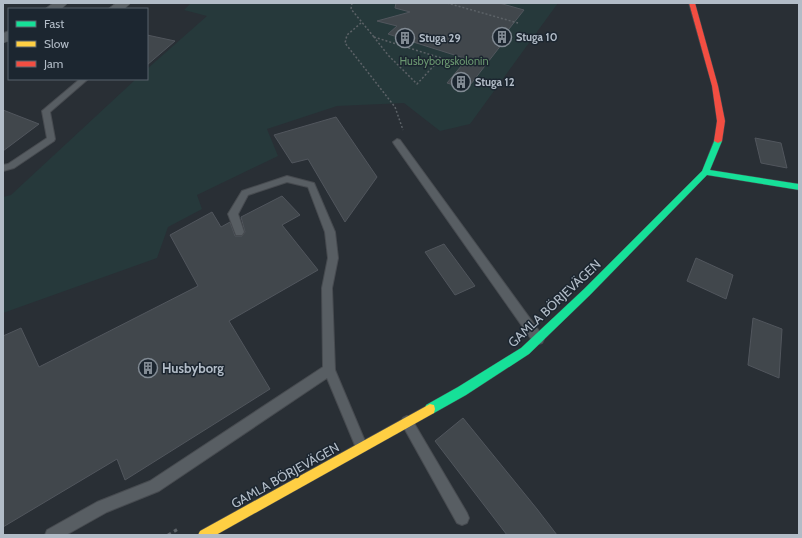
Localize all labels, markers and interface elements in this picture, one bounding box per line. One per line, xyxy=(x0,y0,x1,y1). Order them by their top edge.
legend xyxy=(8,8,148,80)
text: Fast xyxy=(44,16,64,31)
building icon: Stuga 10 xyxy=(491,26,513,48)
building icon: Stuga 29 xyxy=(394,27,416,49)
place label: Stuga 10 xyxy=(516,30,558,44)
place label: Stuga 29 xyxy=(419,31,461,45)
text: Slow xyxy=(44,36,69,51)
park label: Husbyborgskolonin xyxy=(399,54,489,68)
text: Jam xyxy=(43,56,63,71)
building icon: Stuga 12 xyxy=(450,71,472,93)
place label: Stuga 12 xyxy=(475,75,515,89)
street label: GAMLA BÖRJEVÄGEN xyxy=(504,256,604,350)
building icon: Husbyborg xyxy=(137,357,159,379)
place label: Husbyborg xyxy=(162,360,224,376)
street label: GAMLA BÖRJEVÄGEN xyxy=(228,439,342,511)

